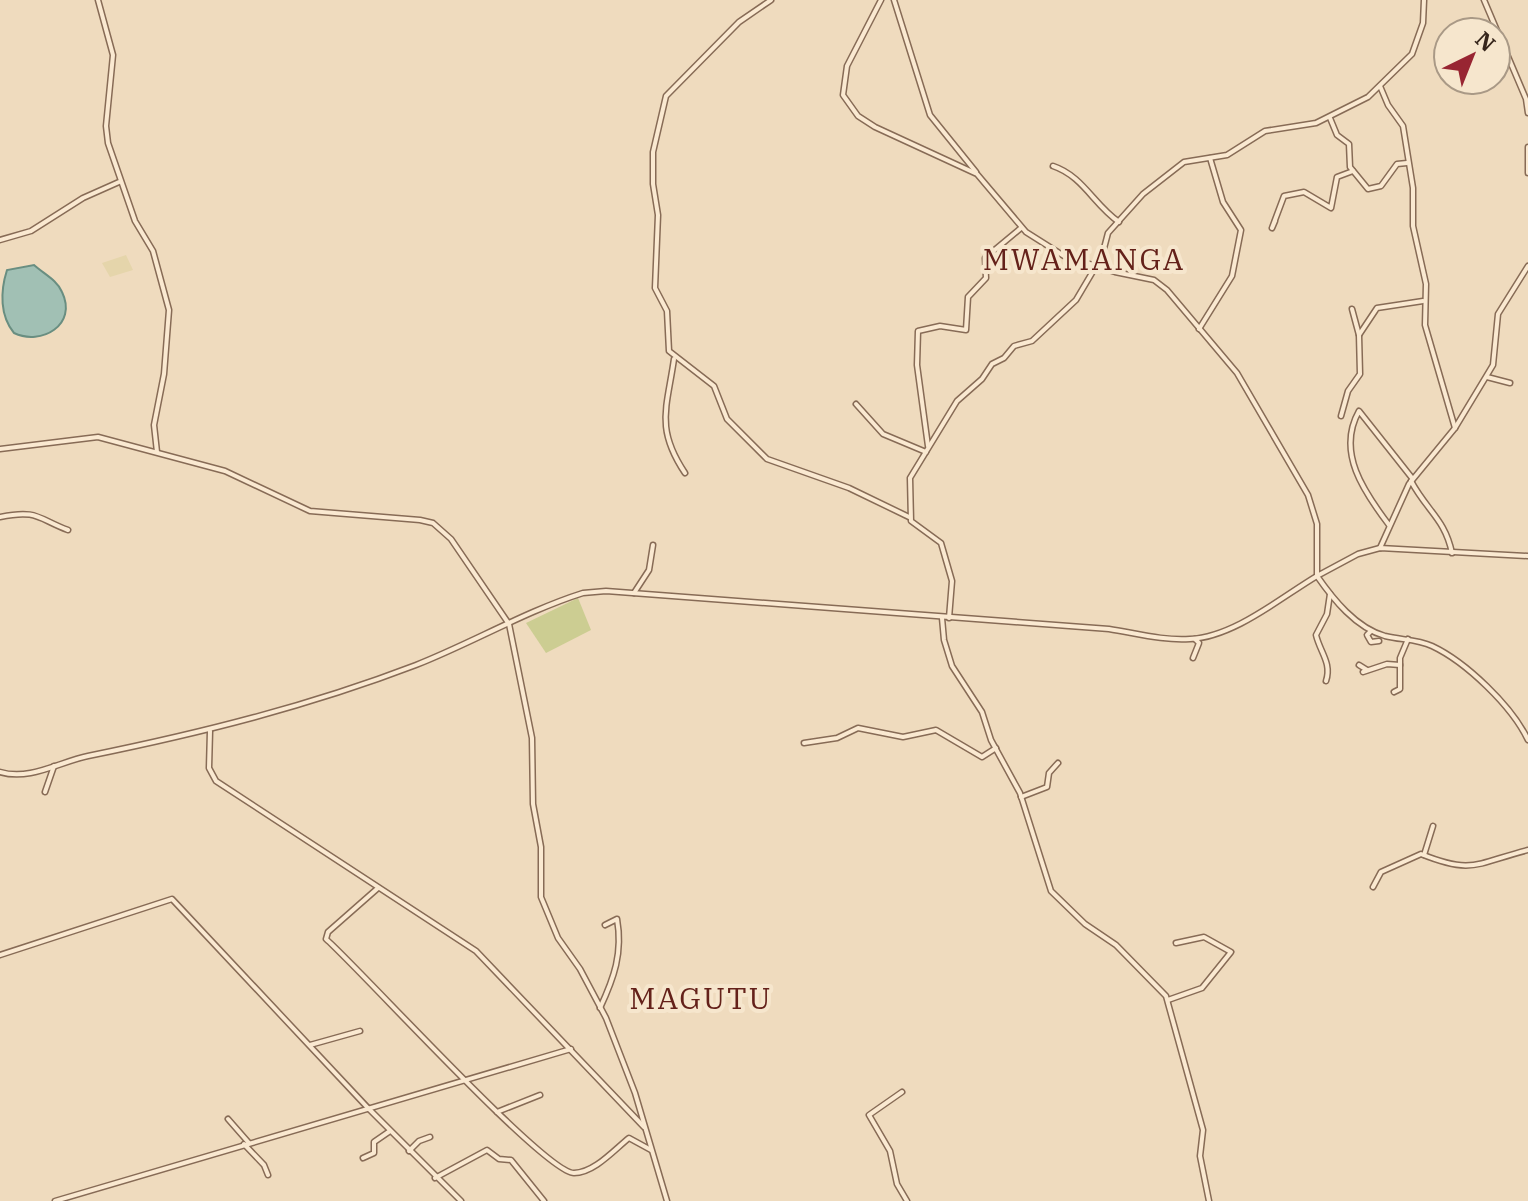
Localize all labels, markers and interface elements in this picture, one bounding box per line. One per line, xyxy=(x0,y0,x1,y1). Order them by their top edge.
north arrow xyxy=(1432,16,1512,96)
text: N xyxy=(1470,24,1502,58)
district label: MWAMANGA xyxy=(983,239,1185,278)
district label: MAGUTU xyxy=(629,978,773,1017)

